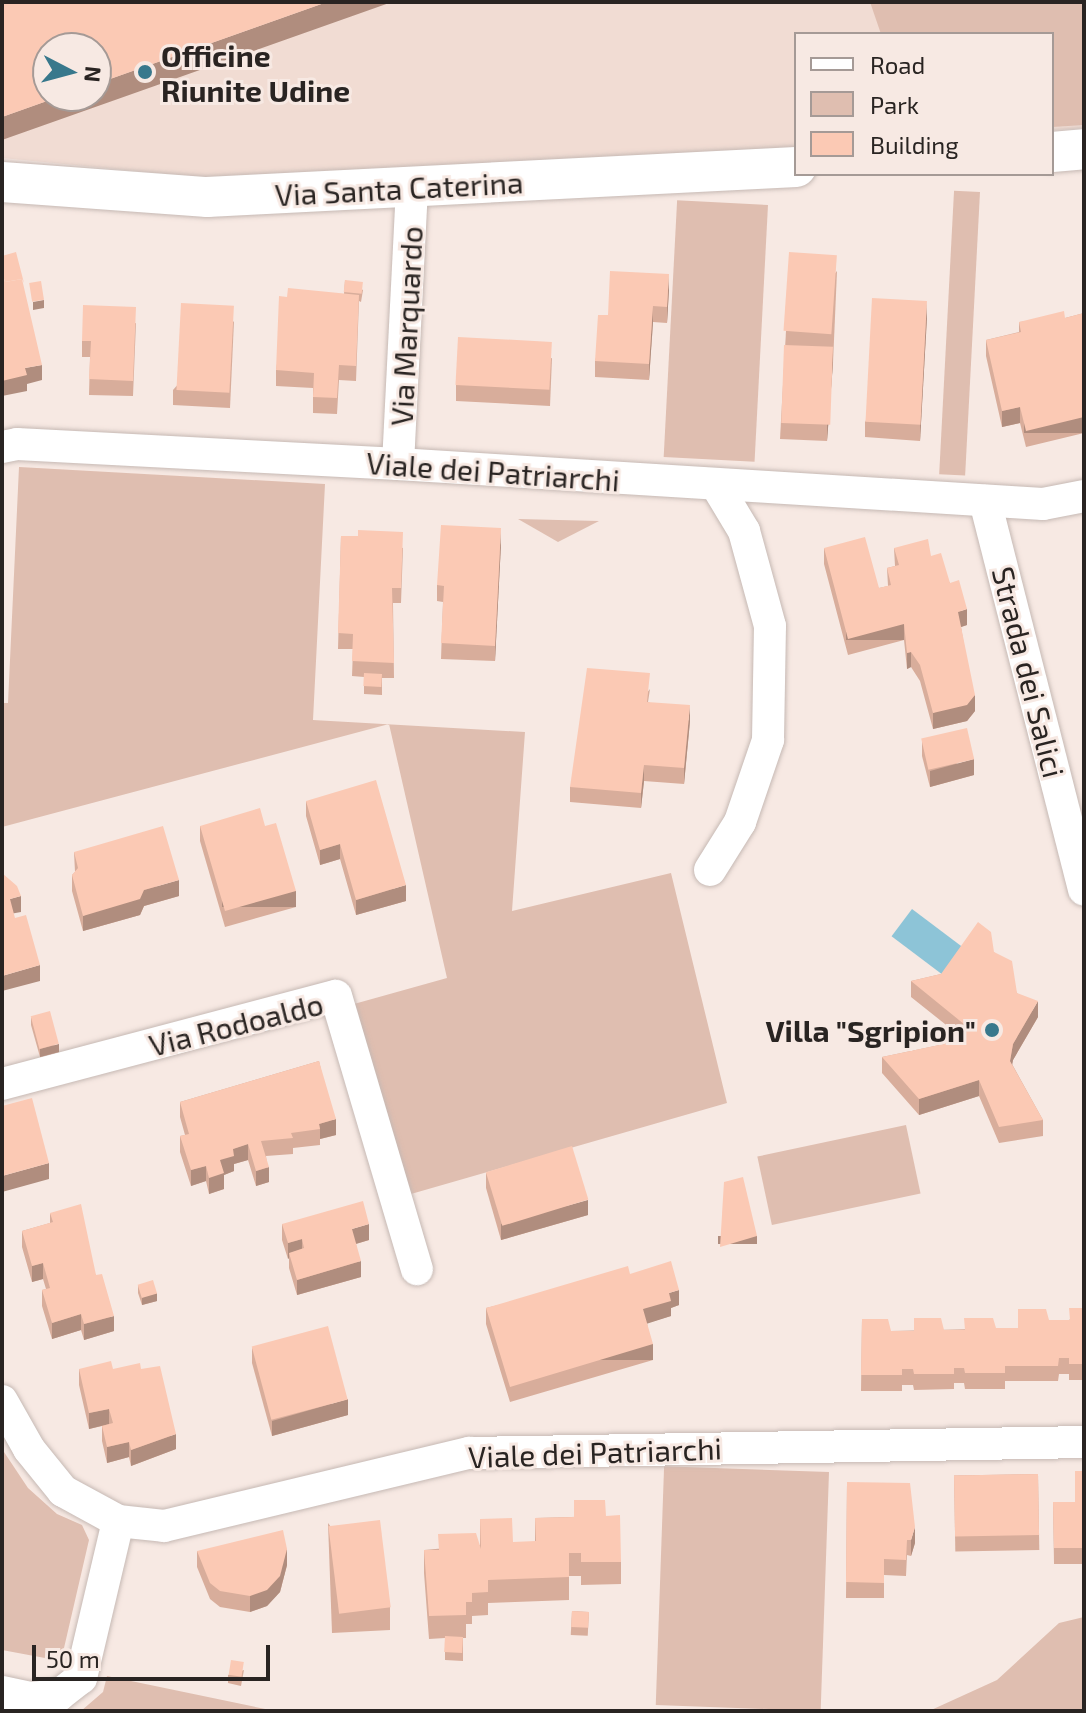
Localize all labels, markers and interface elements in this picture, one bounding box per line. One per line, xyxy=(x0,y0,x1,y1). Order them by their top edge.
north arrow xyxy=(32,32,112,112)
legend xyxy=(794,32,1054,176)
place label: Officine Riunite Udine xyxy=(161,37,350,108)
text: Road xyxy=(870,50,925,79)
marker: Officine Riunite Udine xyxy=(136,63,154,81)
text: N xyxy=(80,65,108,84)
text: Park xyxy=(870,90,919,119)
text: Building xyxy=(870,130,959,159)
street label: Via Santa Caterina xyxy=(274,164,524,212)
street label: Via Marquardo xyxy=(383,225,429,427)
street label: Viale dei Patriarchi xyxy=(365,444,621,498)
street label: Strada dei Salici xyxy=(985,563,1073,781)
street label: Via Rodoaldo xyxy=(145,985,327,1063)
place label: Villa "Sgripion" xyxy=(765,1012,976,1048)
marker: Villa "Sgripion" xyxy=(983,1021,1001,1039)
street label: Viale dei Patriarchi xyxy=(467,1430,723,1474)
scale bar xyxy=(36,1629,274,1679)
text: 50 m xyxy=(46,1644,100,1673)

